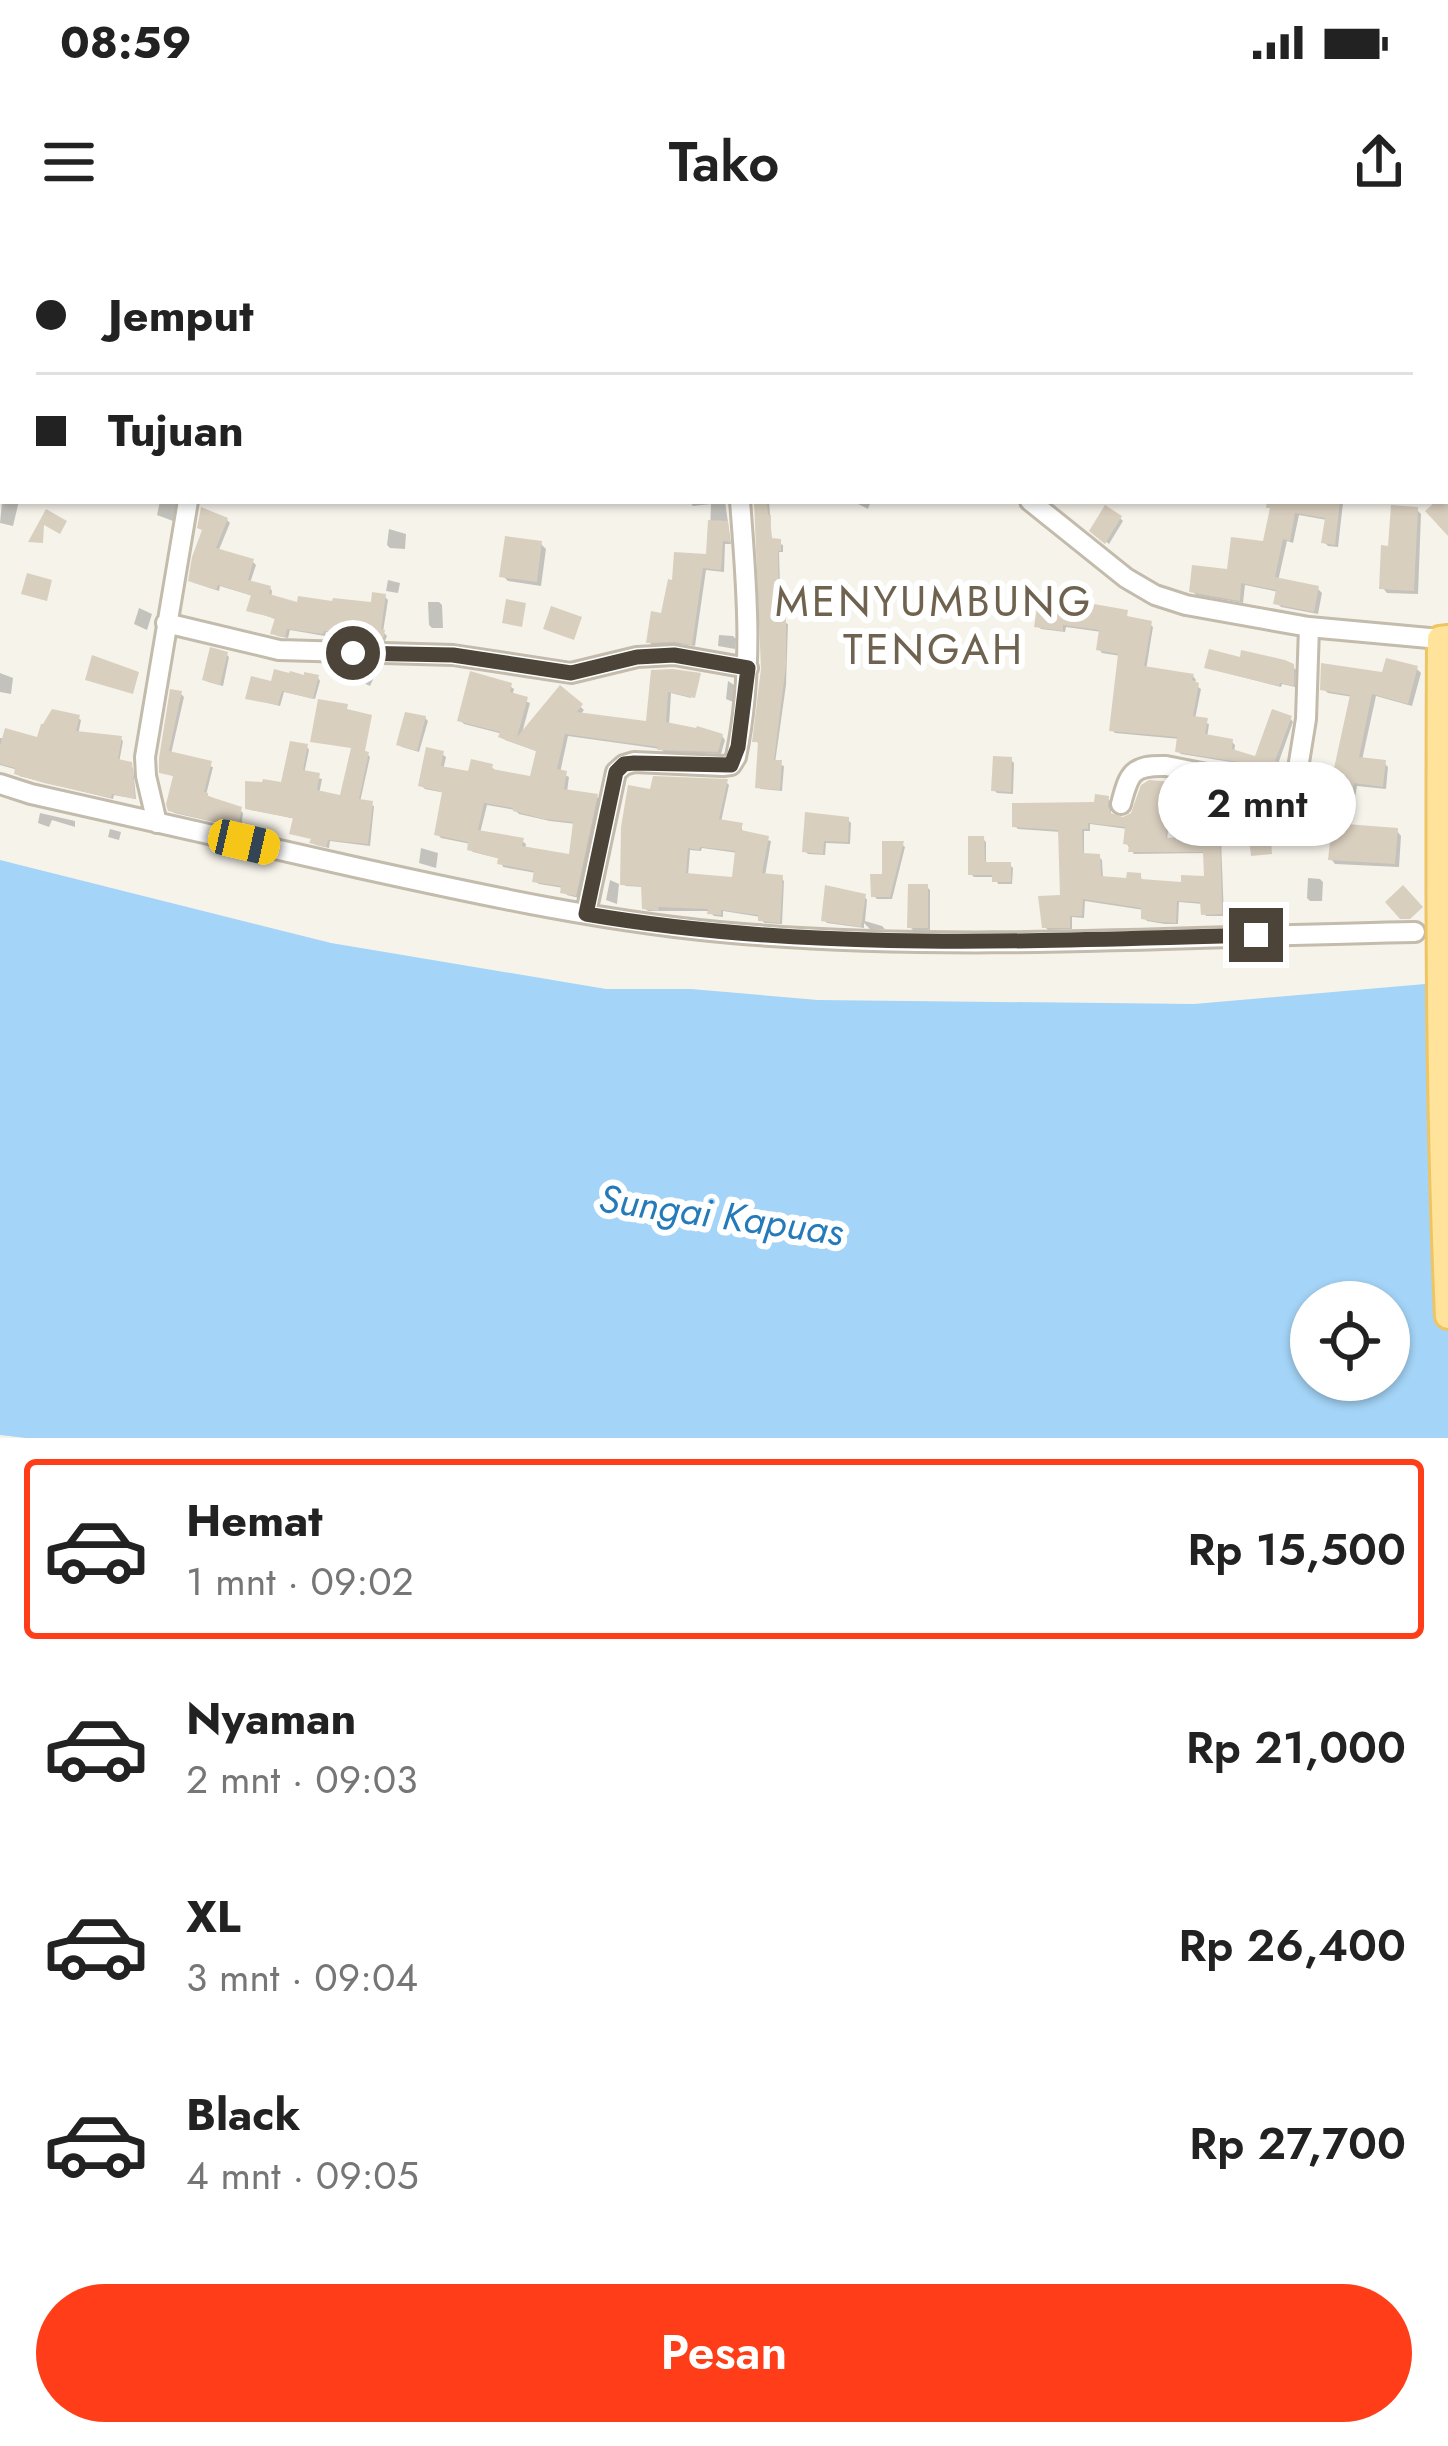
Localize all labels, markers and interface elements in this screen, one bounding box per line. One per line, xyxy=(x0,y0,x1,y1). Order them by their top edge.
text: 08:59 xyxy=(60,10,192,75)
text: Tako xyxy=(669,123,779,201)
icon: menu xyxy=(36,129,102,195)
icon: share xyxy=(1346,129,1412,195)
text: Jemput xyxy=(108,283,254,348)
text: Tujuan xyxy=(108,398,244,463)
district label: MENYUMBUNG TENGAH xyxy=(775,571,1093,680)
route start xyxy=(326,626,380,680)
callout: 2 mnt xyxy=(1157,761,1355,845)
text: 2 mnt xyxy=(1206,775,1308,832)
car xyxy=(205,816,283,868)
route end xyxy=(1229,908,1283,962)
water label: Sungai Kapuas xyxy=(595,1170,848,1260)
map controls xyxy=(1290,1281,1410,1401)
button: locate xyxy=(1290,1281,1410,1401)
text: Hemat xyxy=(186,1488,323,1553)
icon: car xyxy=(42,1495,150,1603)
text: Rp 15,500 xyxy=(1187,1517,1406,1582)
text: 1 mnt · 09:02 xyxy=(186,1553,414,1610)
text: Nyaman xyxy=(186,1686,356,1751)
icon: car xyxy=(42,1693,150,1801)
text: Rp 21,000 xyxy=(1186,1715,1406,1780)
text: 2 mnt · 09:03 xyxy=(186,1751,418,1808)
text: XL xyxy=(186,1884,241,1949)
icon: car xyxy=(42,1891,150,1999)
text: Rp 26,400 xyxy=(1178,1913,1406,1978)
text: 3 mnt · 09:04 xyxy=(186,1949,418,2006)
text: Black xyxy=(186,2082,300,2147)
icon: car xyxy=(42,2089,150,2197)
text: Rp 27,700 xyxy=(1189,2111,1406,2176)
text: 4 mnt · 09:05 xyxy=(186,2147,419,2204)
button: Pesan xyxy=(36,2284,1412,2422)

